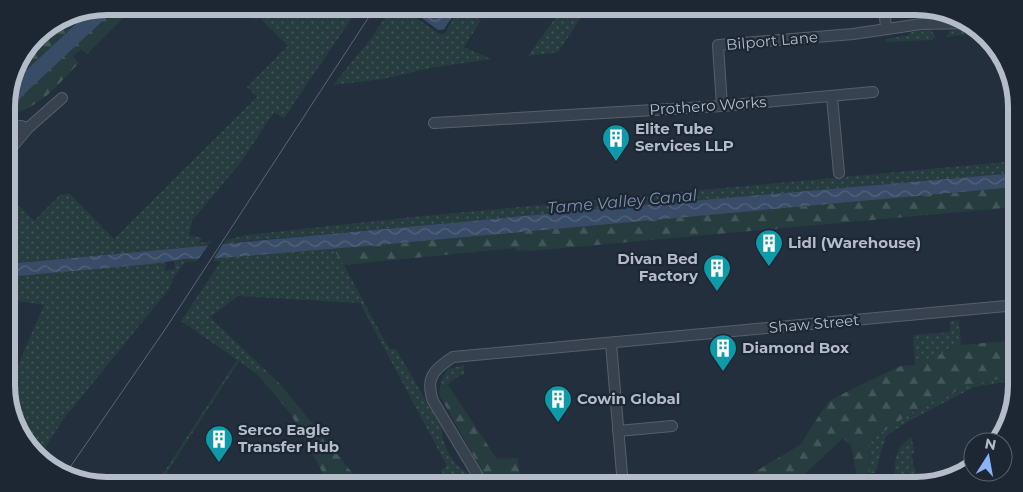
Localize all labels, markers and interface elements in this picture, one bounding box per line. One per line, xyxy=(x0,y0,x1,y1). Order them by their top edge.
street label: Bilport Lane xyxy=(725,27,819,54)
street label: Prothero Works xyxy=(649,92,767,119)
place label: Elite Tube Services LLP xyxy=(635,119,734,155)
building icon: Elite Tube Services LLP xyxy=(601,123,631,162)
water label: Tame Valley Canal xyxy=(546,185,698,218)
building icon: Lidl (Warehouse) xyxy=(754,228,784,267)
place label: Lidl (Warehouse) xyxy=(788,233,921,252)
place label: Divan Bed Factory xyxy=(617,249,699,285)
building icon: Divan Bed Factory xyxy=(702,253,732,292)
street label: Shaw Street xyxy=(768,310,860,337)
building icon: Diamond Box xyxy=(708,333,738,372)
place label: Diamond Box xyxy=(742,338,849,357)
building icon: Cowin Global xyxy=(543,384,573,423)
place label: Cowin Global xyxy=(577,389,680,408)
place label: Serco Eagle Transfer Hub xyxy=(238,420,339,456)
building icon: Serco Eagle Transfer Hub xyxy=(204,424,234,463)
north arrow xyxy=(963,432,1013,482)
text: N xyxy=(983,434,998,454)

